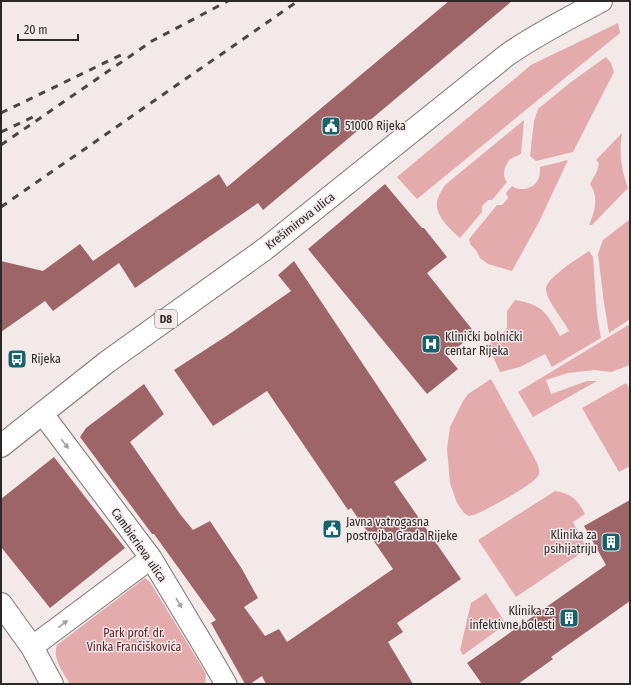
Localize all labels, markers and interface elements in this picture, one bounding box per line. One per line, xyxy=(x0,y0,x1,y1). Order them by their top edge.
scale bar xyxy=(18,16,78,42)
text: 20 m xyxy=(24,23,48,37)
public building icon: 51000 Rijeka xyxy=(320,115,342,137)
place label: 51000 Rijeka xyxy=(345,119,406,133)
street label: Krešimirova ulica xyxy=(263,190,337,252)
road number: D8 xyxy=(155,310,177,328)
place label: Klinički bolnički centar Rijeka xyxy=(445,330,522,358)
hospital icon: Klinički bolnički centar Rijeka xyxy=(420,333,442,355)
bus stop icon: Rijeka xyxy=(6,348,28,370)
place label: Rijeka xyxy=(31,352,61,366)
one-way arrow xyxy=(61,439,69,450)
street label: Cambierieva ulica xyxy=(108,505,170,585)
place label: Javna vatrogasna postrojba Grada Rijeke xyxy=(346,515,458,543)
public building icon: Javna vatrogasna postrojba Grada Rijeke xyxy=(321,518,343,540)
place label: Klinika za psihijatriju xyxy=(544,528,597,556)
building icon: Klinika za psihijatriju xyxy=(600,531,622,553)
one-way arrow xyxy=(175,597,182,609)
place label: Klinika za infektivne bolesti xyxy=(469,604,555,632)
building icon: Klinika za infektivne bolesti xyxy=(558,607,580,629)
one-way arrow xyxy=(57,619,68,628)
park label: Park prof. dr. Vinka Frančiškovića xyxy=(87,626,181,654)

